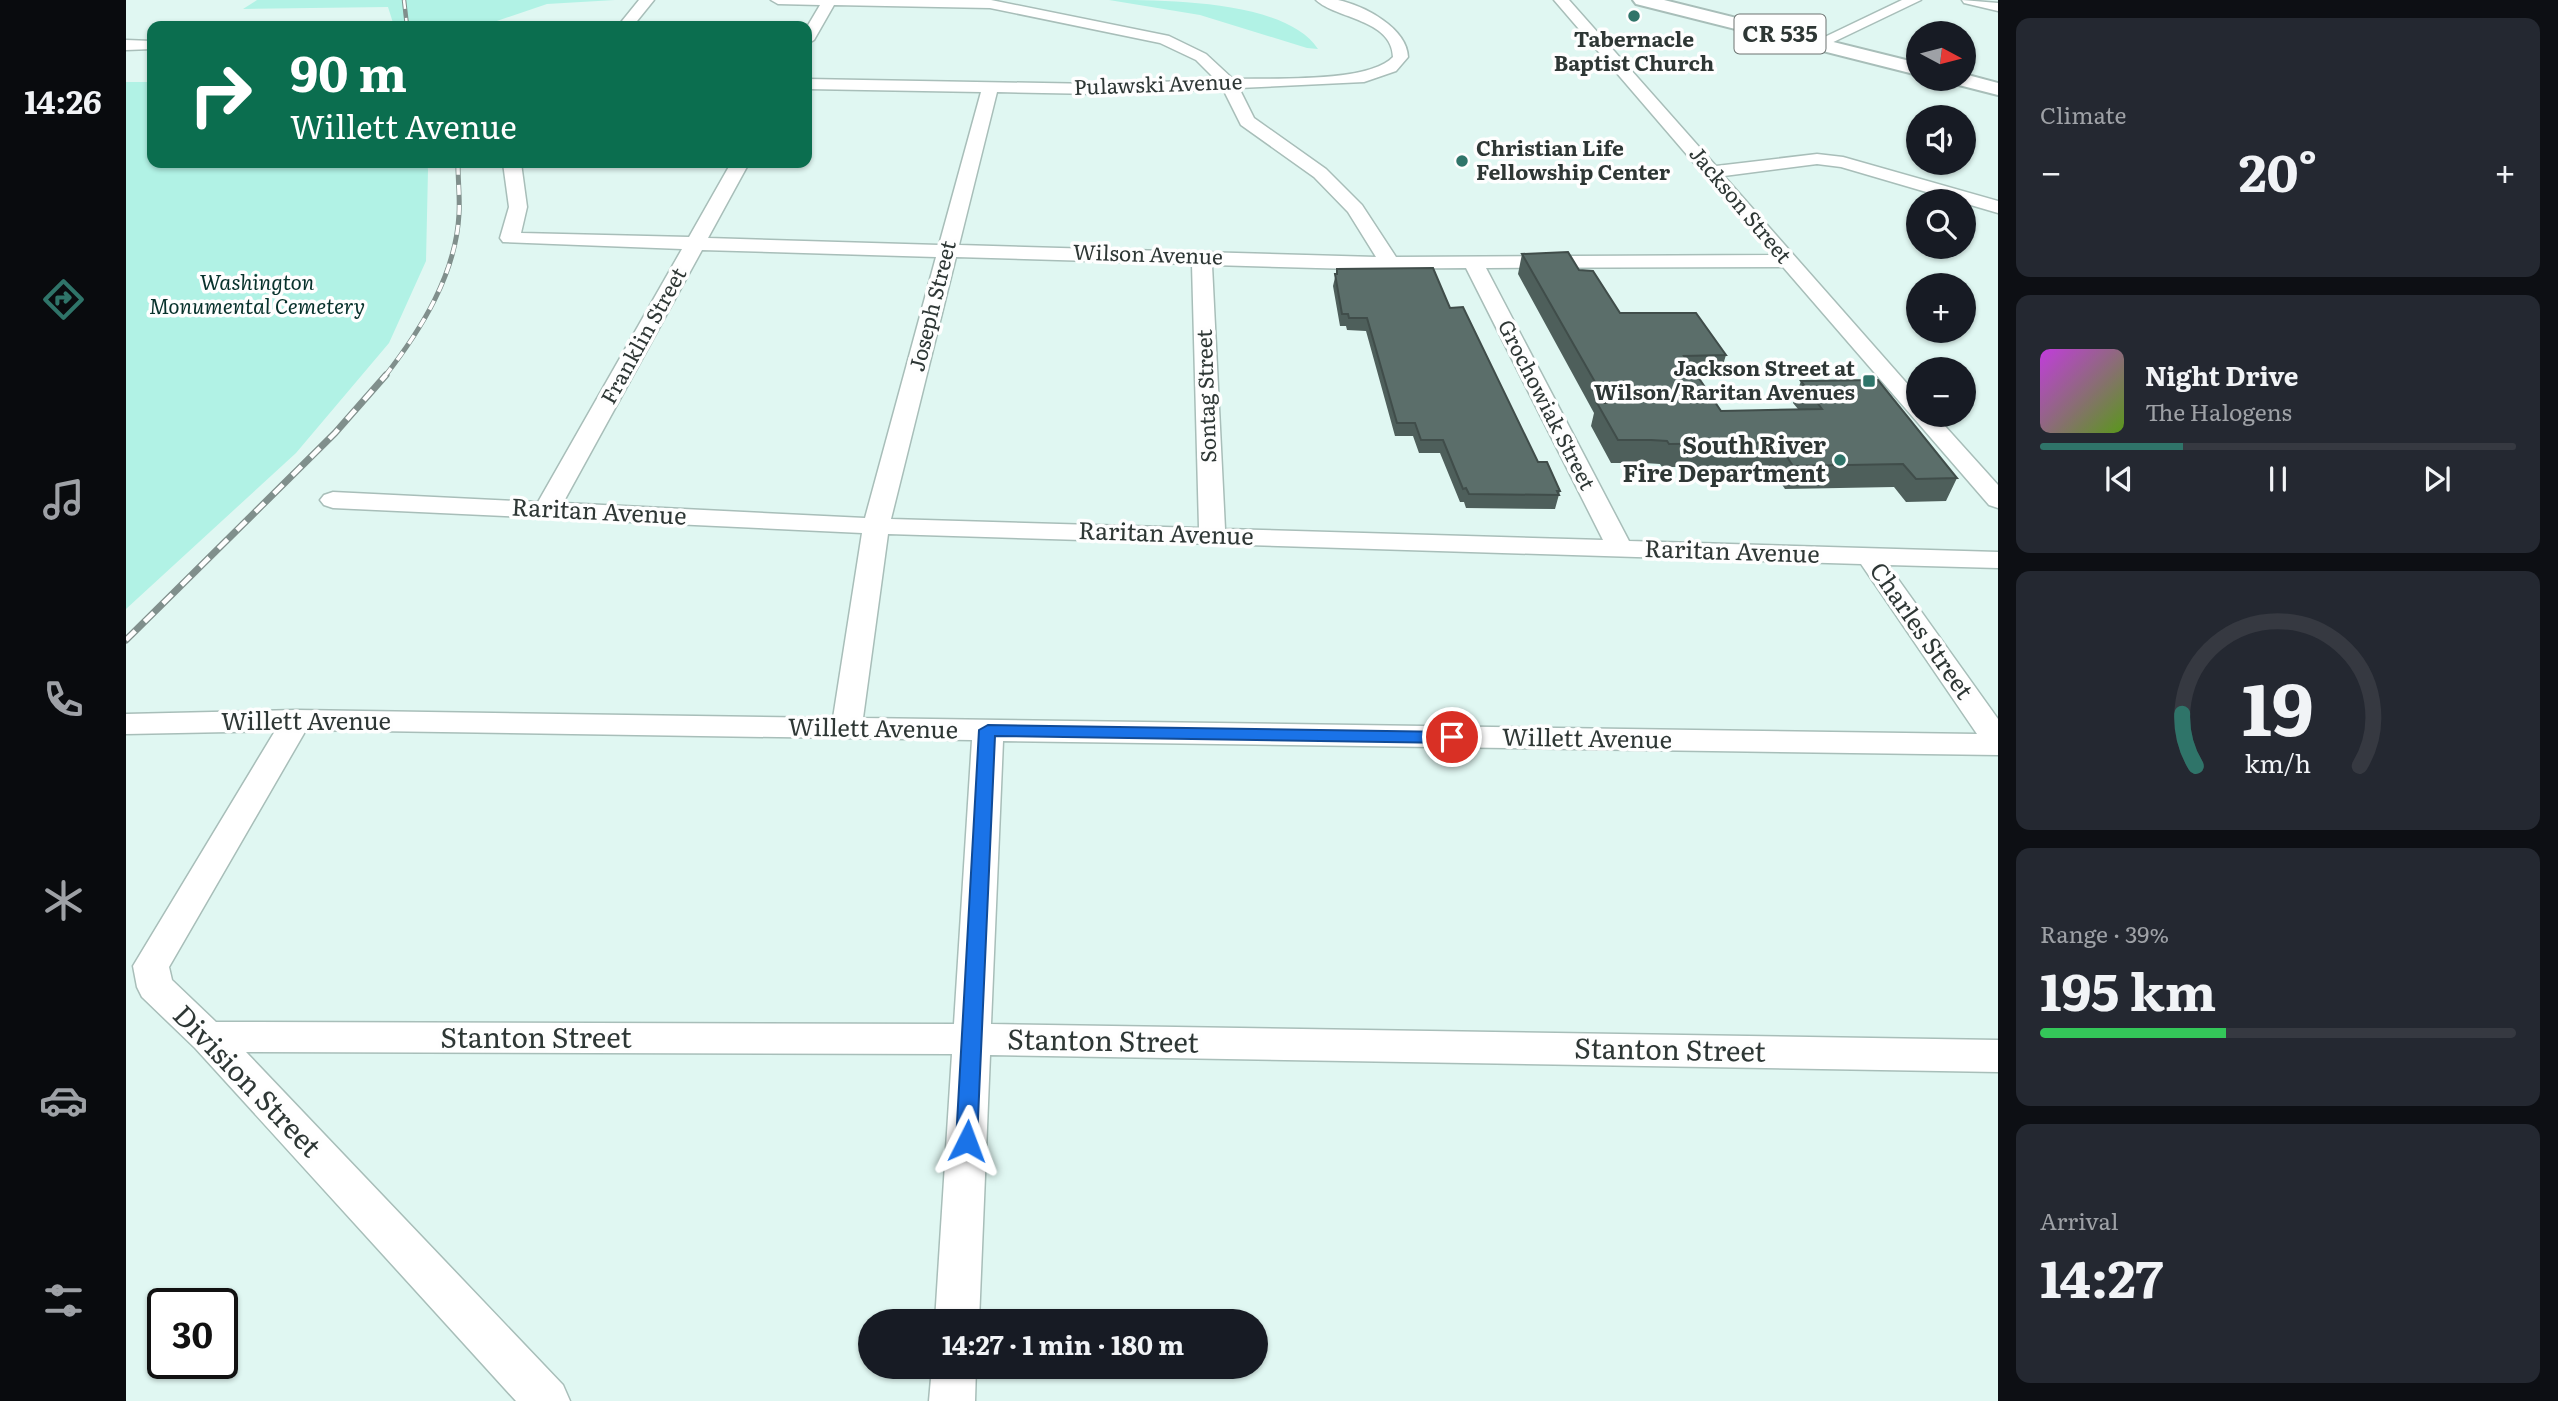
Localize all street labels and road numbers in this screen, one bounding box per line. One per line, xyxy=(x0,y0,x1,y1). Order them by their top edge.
road number: CR 535 xyxy=(1734,14,1826,54)
street label: Pulawski Avenue xyxy=(1073,64,1243,101)
street label: Jackson Street xyxy=(1683,138,1801,269)
street label: Wilson Avenue xyxy=(1073,234,1224,271)
street label: Joseph Street xyxy=(899,236,962,374)
street label: Franklin Street xyxy=(591,260,693,409)
street label: Grochowiak Street xyxy=(1492,313,1605,495)
street label: Sontag Street xyxy=(1187,328,1222,463)
street label: Raritan Avenue xyxy=(511,487,688,532)
street label: Raritan Avenue xyxy=(1078,511,1254,552)
street label: Raritan Avenue xyxy=(1644,529,1820,570)
street label: Charles Street xyxy=(1863,554,1983,705)
street label: Willett Avenue xyxy=(221,702,391,737)
street label: Willett Avenue xyxy=(788,708,958,745)
street label: Willett Avenue xyxy=(1502,718,1672,755)
street label: Division Street xyxy=(165,994,333,1166)
street label: Stanton Street xyxy=(440,1015,632,1057)
street label: Stanton Street xyxy=(1007,1016,1200,1062)
street label: Stanton Street xyxy=(1574,1025,1767,1071)

